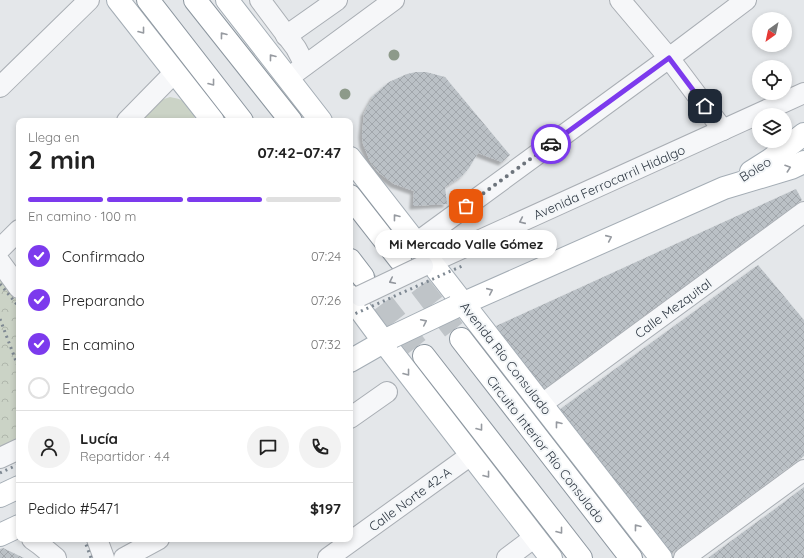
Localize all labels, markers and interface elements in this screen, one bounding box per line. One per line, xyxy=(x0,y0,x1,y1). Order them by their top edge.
north arrow xyxy=(752,12,792,52)
map controls xyxy=(752,12,792,148)
one-way arrow xyxy=(138,26,145,33)
one-way arrow xyxy=(221,33,228,40)
one-way arrow xyxy=(269,55,276,62)
button: locate xyxy=(752,60,792,100)
one-way arrow xyxy=(208,79,215,86)
pin xyxy=(688,89,722,123)
icon: home xyxy=(694,95,716,117)
button: layers xyxy=(752,108,792,148)
courier xyxy=(531,124,571,164)
text: Llega en xyxy=(28,129,79,145)
icon: car xyxy=(540,133,562,155)
street label: Avenida Ferrocarril Hidalgo xyxy=(531,141,687,223)
text: 2 min xyxy=(28,143,96,176)
text: 07:42–07:47 xyxy=(257,143,341,162)
street label: Boleo xyxy=(736,153,774,185)
one-way arrow xyxy=(784,165,791,173)
pin xyxy=(449,189,483,223)
icon: bag xyxy=(455,195,477,217)
text: En camino · 100 m xyxy=(28,208,136,224)
one-way arrow xyxy=(394,214,401,221)
one-way arrow xyxy=(519,216,526,224)
callout: Mi Mercado Valle Gómez xyxy=(375,230,557,258)
one-way arrow xyxy=(605,235,613,243)
text: Mi Mercado Valle Gómez xyxy=(389,236,543,252)
icon: check xyxy=(28,245,50,267)
text: Confirmado xyxy=(62,247,145,266)
text: 07:24 xyxy=(311,248,341,264)
street label: Calle Mezquital xyxy=(632,275,714,341)
one-way arrow xyxy=(388,276,396,284)
one-way arrow xyxy=(486,288,494,296)
icon: check xyxy=(28,289,50,311)
text: Preparando xyxy=(62,291,145,310)
text: 07:26 xyxy=(311,292,341,308)
street label: Avenida Río Consulado xyxy=(457,298,555,418)
one-way arrow xyxy=(419,319,427,327)
icon: check xyxy=(28,333,50,355)
text: En camino xyxy=(62,335,135,354)
text: 07:32 xyxy=(311,336,341,352)
one-way arrow xyxy=(403,368,410,375)
street label: Circuito Interior Río Consulado xyxy=(484,372,608,526)
text: Entregado xyxy=(62,379,135,398)
one-way arrow xyxy=(555,422,562,429)
one-way arrow xyxy=(476,424,483,431)
button: person xyxy=(28,426,70,468)
button: chat xyxy=(247,426,289,468)
button: phone xyxy=(299,426,341,468)
text: Lucía xyxy=(80,429,118,448)
text: Repartidor · 4.4 xyxy=(80,448,170,464)
street label: Calle Norte 42-A xyxy=(366,463,455,534)
one-way arrow xyxy=(482,471,489,478)
text: Pedido #5471 xyxy=(28,499,119,518)
text: $197 xyxy=(310,499,341,518)
one-way arrow xyxy=(635,525,642,532)
one-way arrow xyxy=(555,526,562,533)

